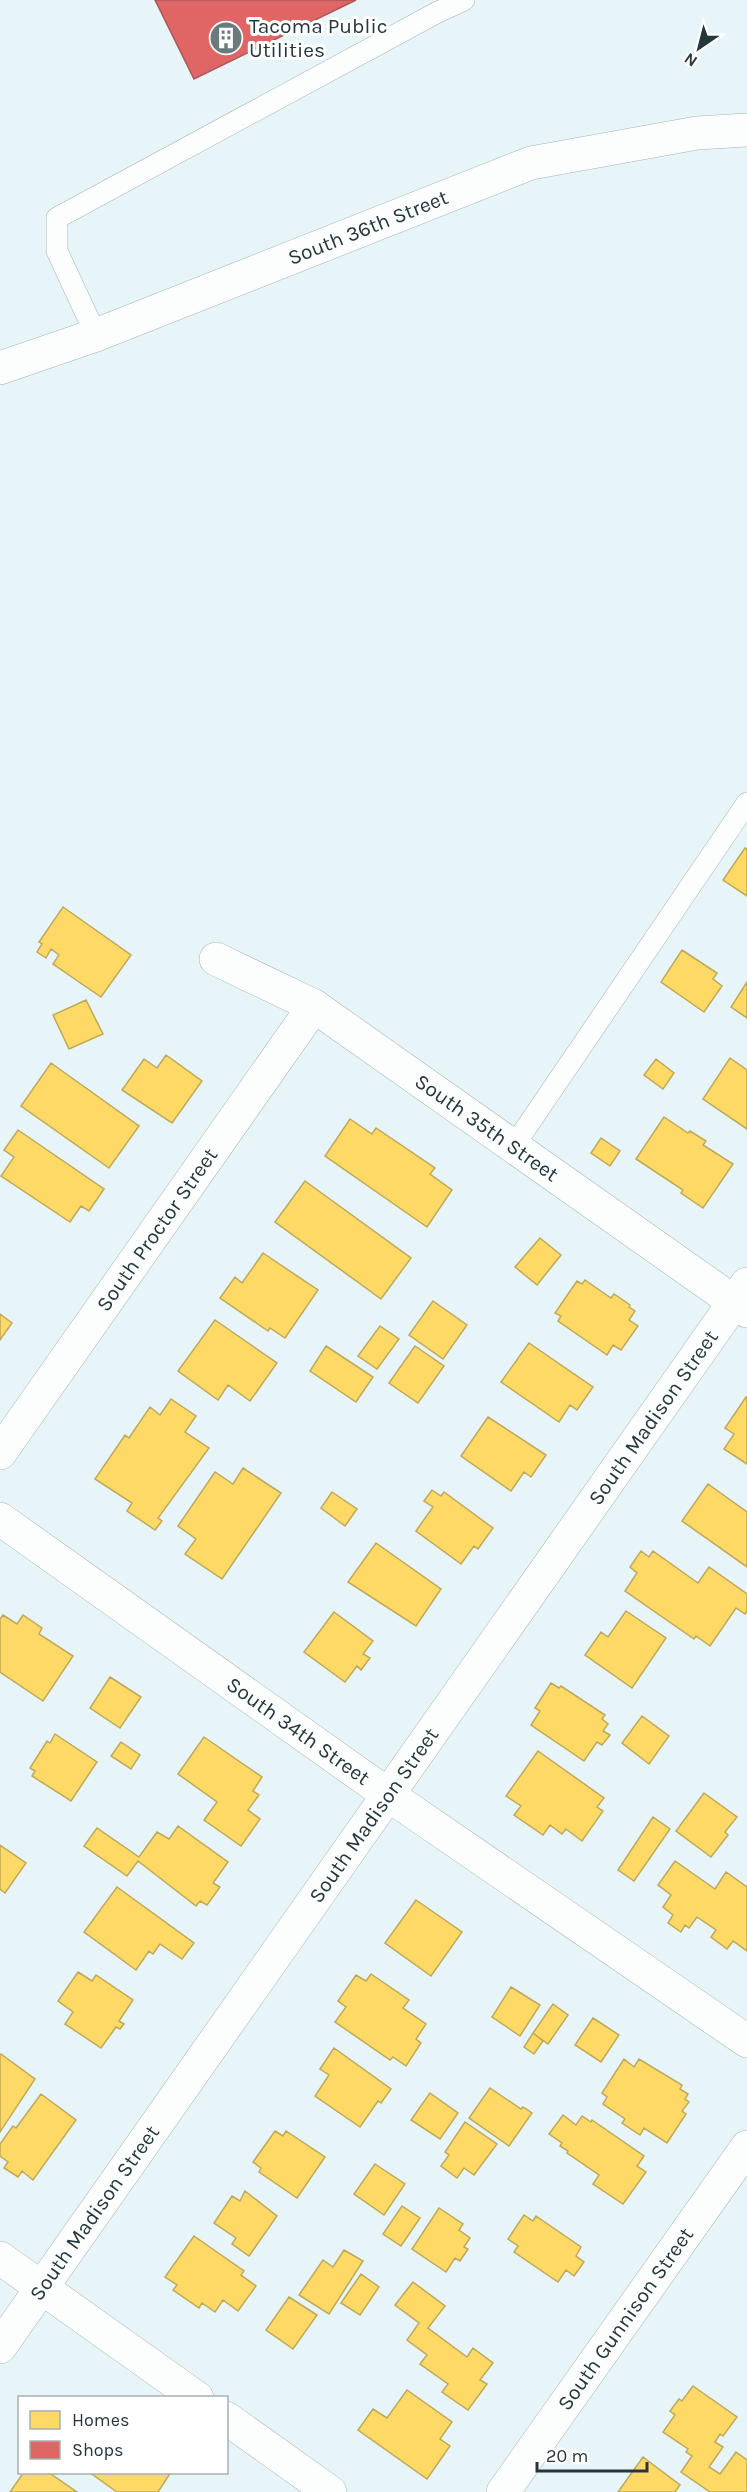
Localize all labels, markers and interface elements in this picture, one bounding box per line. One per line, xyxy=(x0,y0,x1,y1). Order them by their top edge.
place label: Tacoma Public Utilities xyxy=(249,14,388,62)
north arrow xyxy=(669,18,729,78)
building icon: Tacoma Public Utilities xyxy=(208,20,244,56)
text: N xyxy=(681,49,701,71)
street label: South 36th Street xyxy=(284,185,452,270)
street label: South 35th Street xyxy=(410,1069,563,1187)
street label: South Proctor Street xyxy=(91,1143,222,1316)
street label: South Madison Street xyxy=(583,1325,723,1510)
street label: South 34th Street xyxy=(222,1672,375,1790)
street label: South Madison Street xyxy=(304,1723,444,1907)
street label: South Madison Street xyxy=(25,2121,164,2305)
street label: South Gunnison Street xyxy=(553,2223,698,2415)
legend xyxy=(18,2396,228,2474)
text: Homes xyxy=(72,2409,129,2431)
scale bar xyxy=(537,2435,646,2473)
text: Shops xyxy=(72,2439,124,2461)
text: 20 m xyxy=(546,2445,588,2467)

